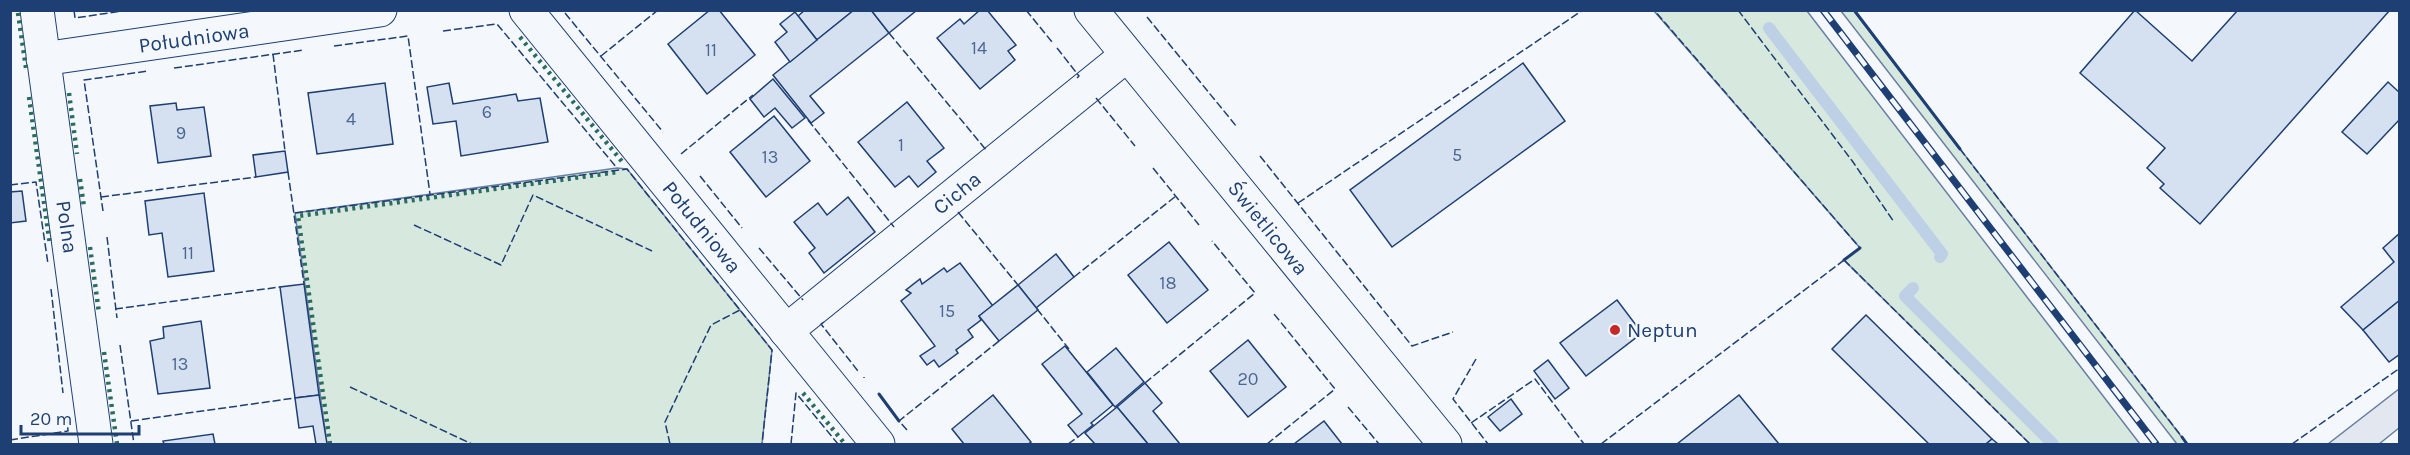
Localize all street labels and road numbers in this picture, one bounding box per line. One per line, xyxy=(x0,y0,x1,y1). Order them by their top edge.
street label: Południowa xyxy=(137,18,251,58)
street label: Cicha xyxy=(928,167,986,219)
street label: Południowa xyxy=(658,176,746,278)
street label: Świetlicowa xyxy=(1223,176,1313,280)
street label: Polna xyxy=(51,199,83,255)

